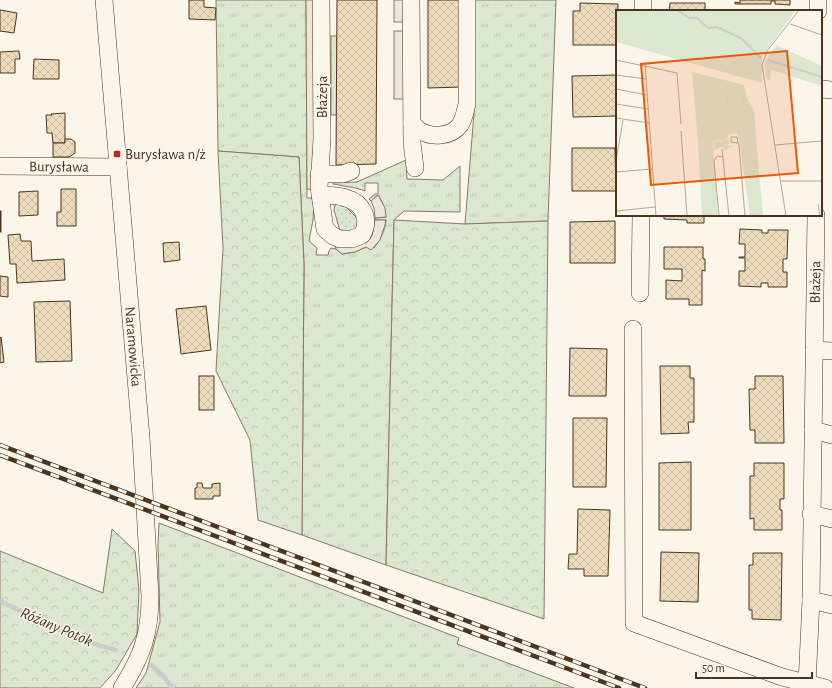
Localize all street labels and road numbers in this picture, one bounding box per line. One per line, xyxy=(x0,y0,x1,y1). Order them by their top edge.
street label: Błażeja xyxy=(315,76,330,118)
street label: Burysława xyxy=(29,159,89,175)
street label: Błażeja xyxy=(808,261,823,304)
street label: Naramowicka xyxy=(122,306,144,388)

